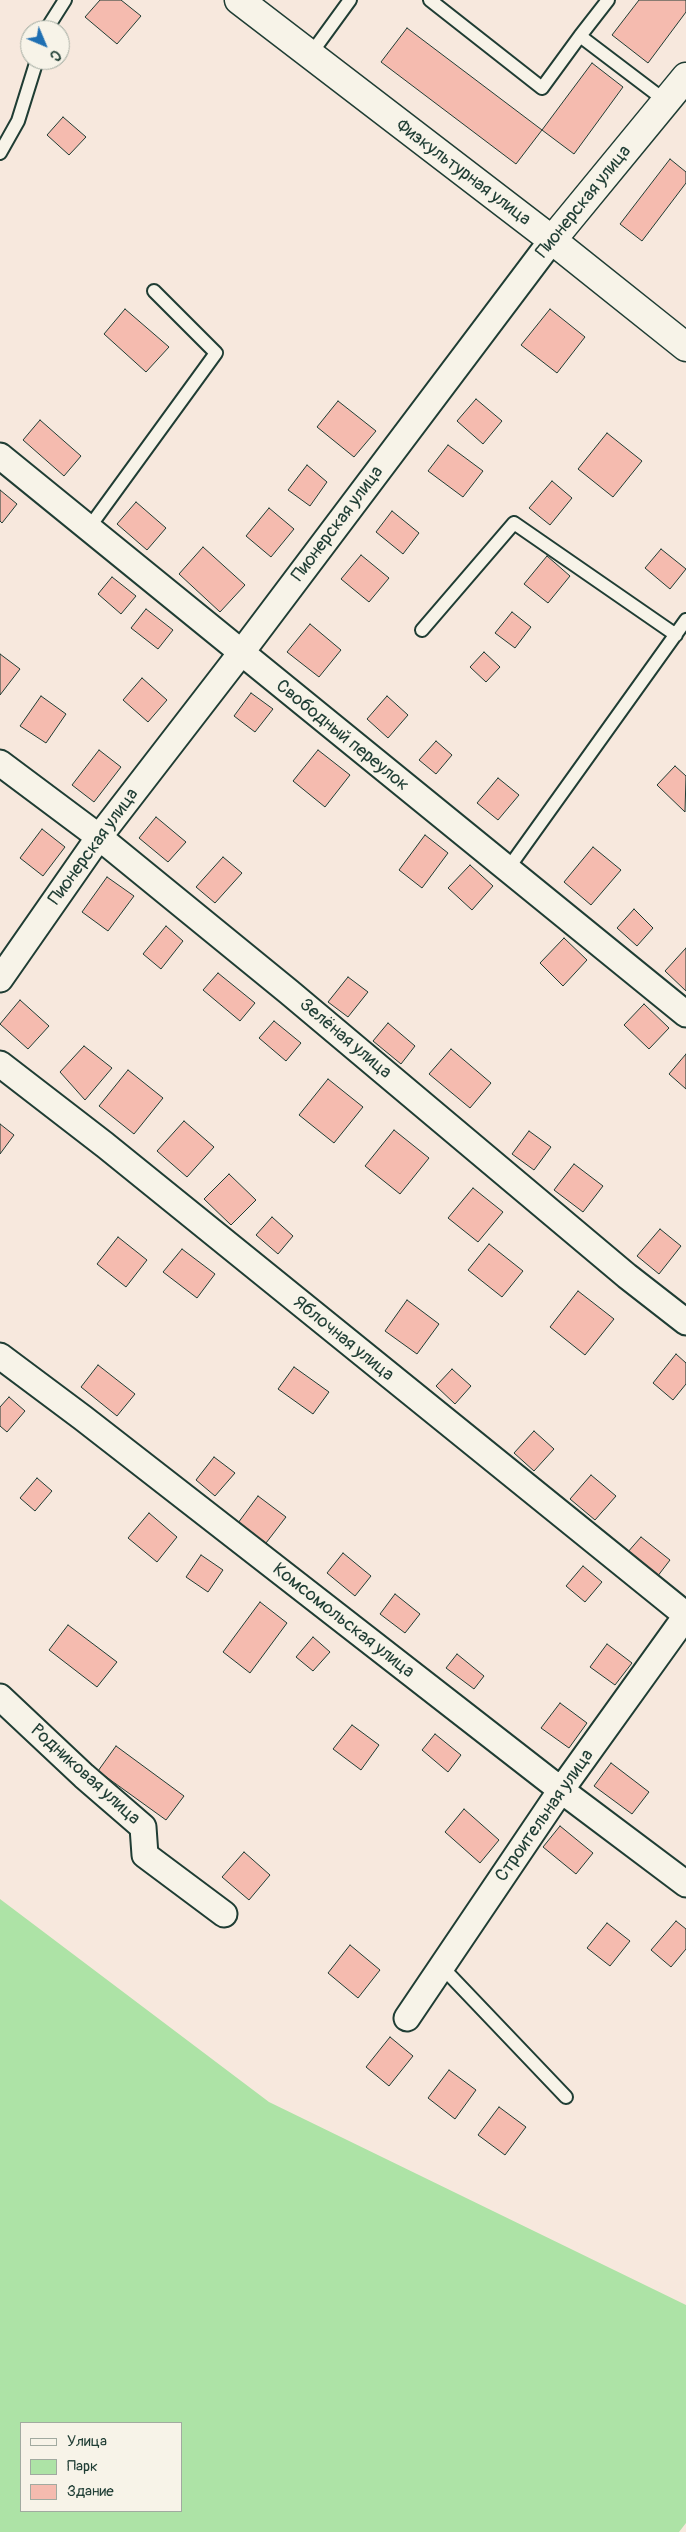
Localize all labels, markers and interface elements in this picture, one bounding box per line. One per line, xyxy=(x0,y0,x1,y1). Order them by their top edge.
north arrow xyxy=(20,20,70,70)
text: С xyxy=(46,46,64,64)
street label: Физкультурная улица xyxy=(391,115,535,231)
street label: Пионерская улица xyxy=(532,141,636,263)
street label: Пионерская улица xyxy=(288,462,388,586)
street label: Свободный переулок xyxy=(271,676,413,796)
street label: Пионерская улица xyxy=(44,784,144,910)
street label: Зелёная улица xyxy=(295,994,395,1084)
street label: Яблочная улица xyxy=(288,1292,398,1386)
street label: Комсомольская улица xyxy=(268,1559,418,1683)
street label: Родниковая улица xyxy=(26,1720,144,1830)
street label: Строительная улица xyxy=(491,1746,599,1886)
legend xyxy=(20,2422,182,2512)
text: Улица xyxy=(67,2432,107,2451)
text: Парк xyxy=(67,2457,98,2476)
text: Здание xyxy=(67,2482,114,2501)

